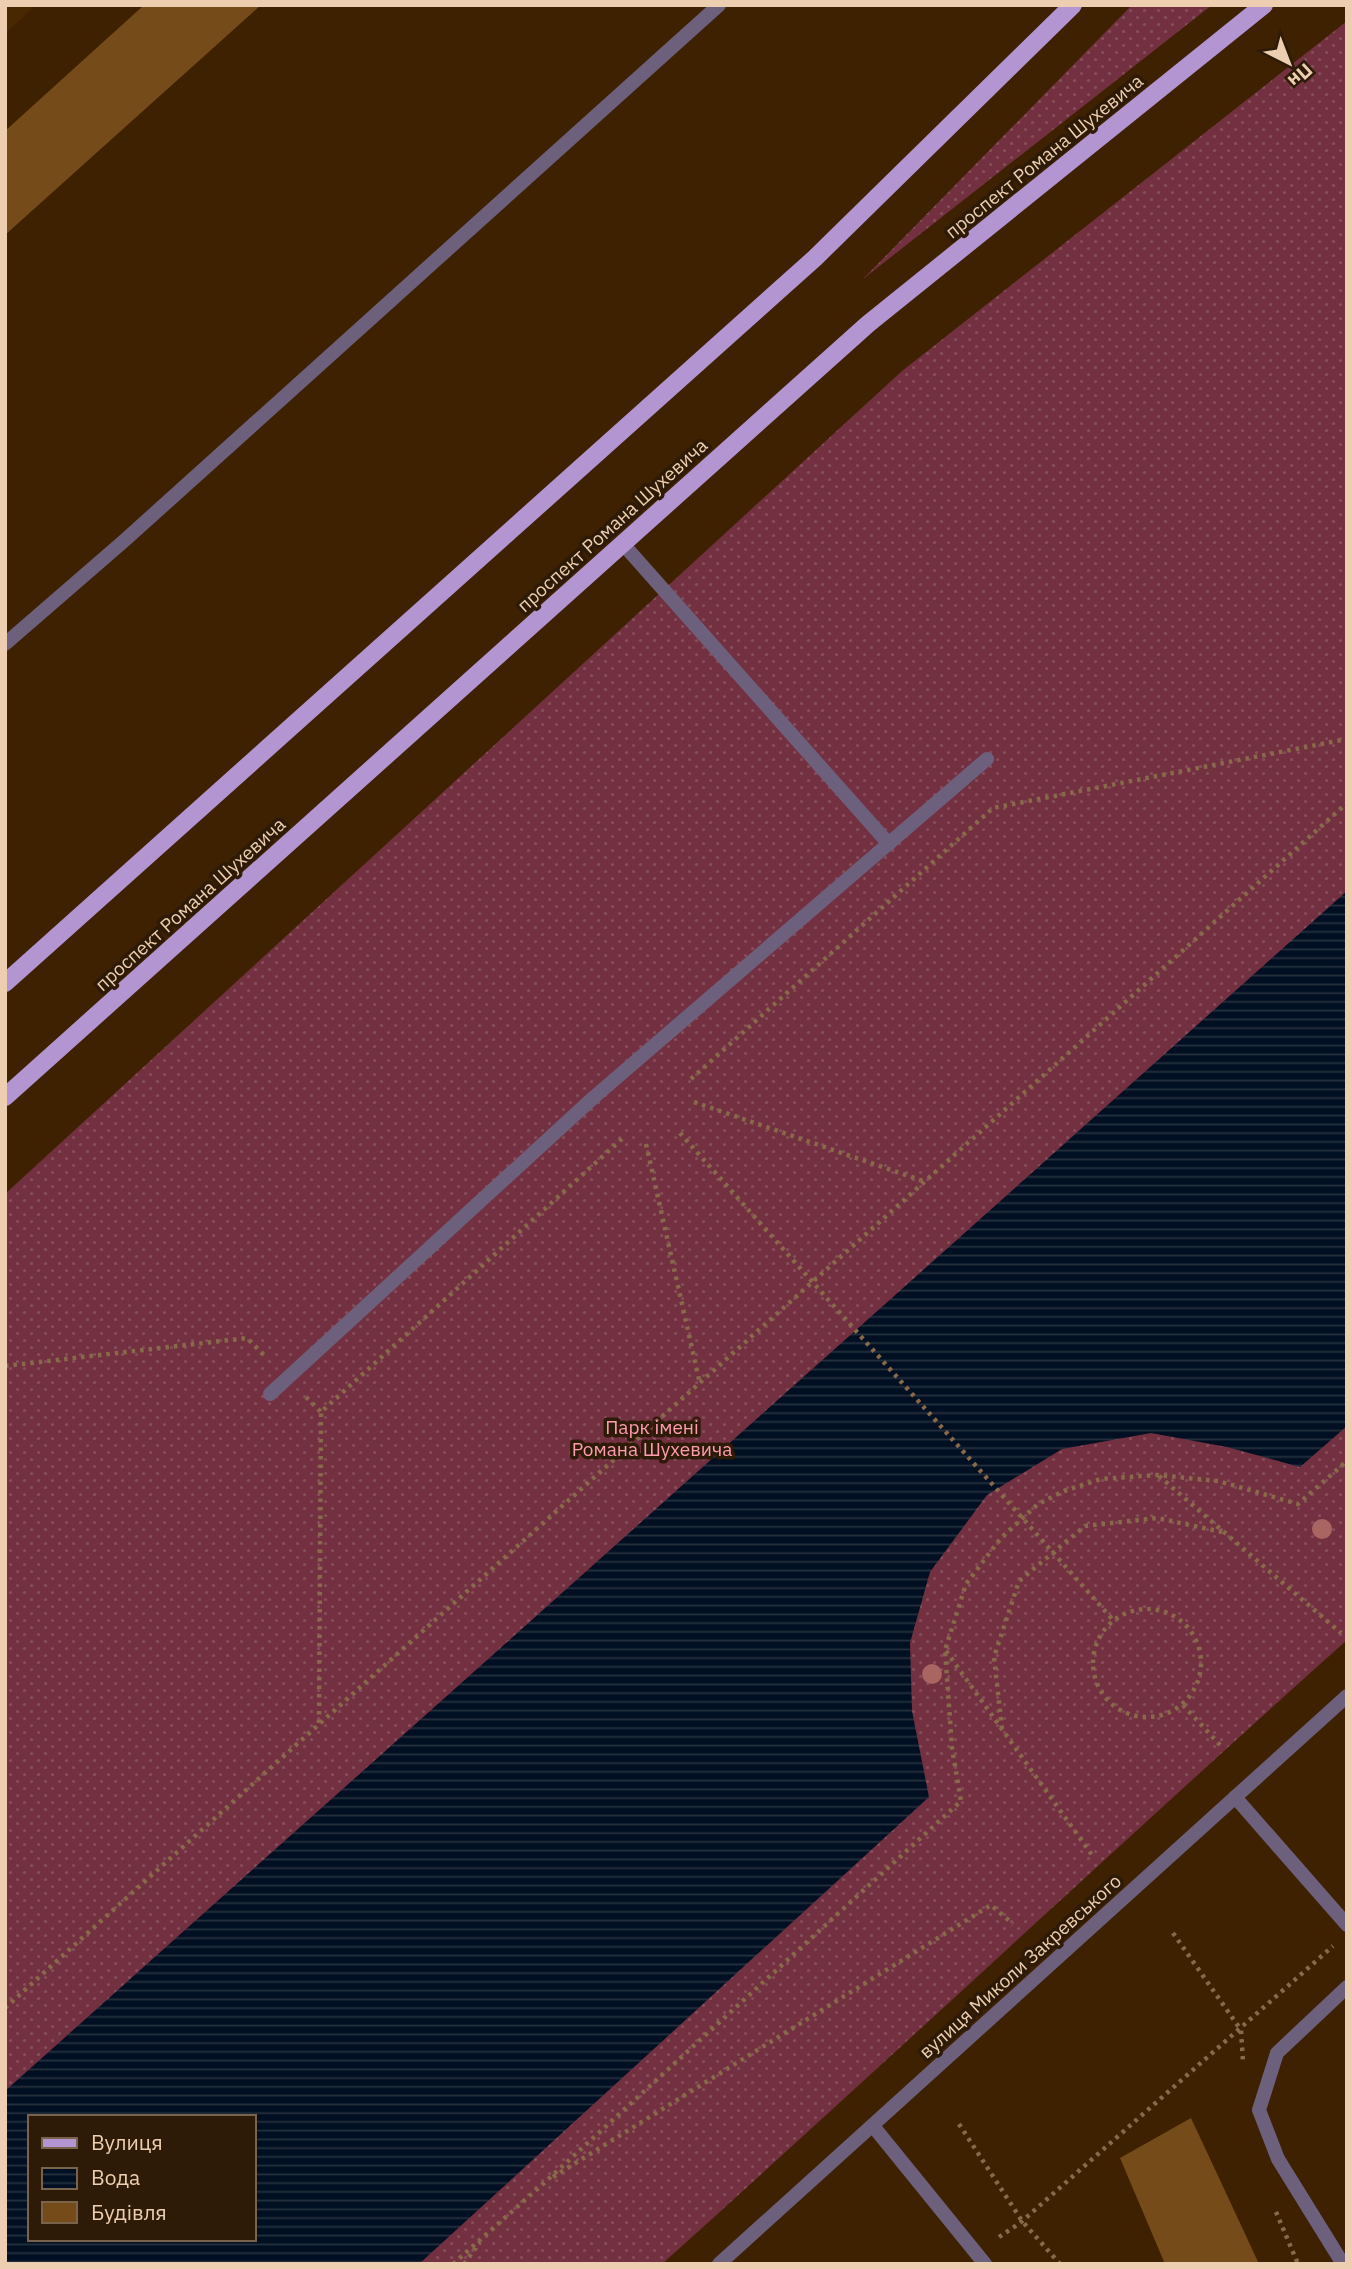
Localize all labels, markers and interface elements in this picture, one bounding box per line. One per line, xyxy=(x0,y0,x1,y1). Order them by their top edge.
north arrow xyxy=(1254,28,1324,98)
text: Пн xyxy=(1283,58,1318,93)
street label: проспект Романа Шухевича xyxy=(940,69,1148,243)
street label: проспект Романа Шухевича xyxy=(512,433,712,617)
street label: проспект Романа Шухевича xyxy=(90,812,290,996)
park label: Парк імені Романа Шухевича xyxy=(572,1415,732,1461)
street label: вулиця Миколи Закревського xyxy=(914,1869,1126,2063)
legend xyxy=(28,2115,256,2241)
text: Вулиця xyxy=(91,2128,163,2156)
text: Вода xyxy=(91,2163,140,2191)
text: Будівля xyxy=(91,2198,167,2226)

